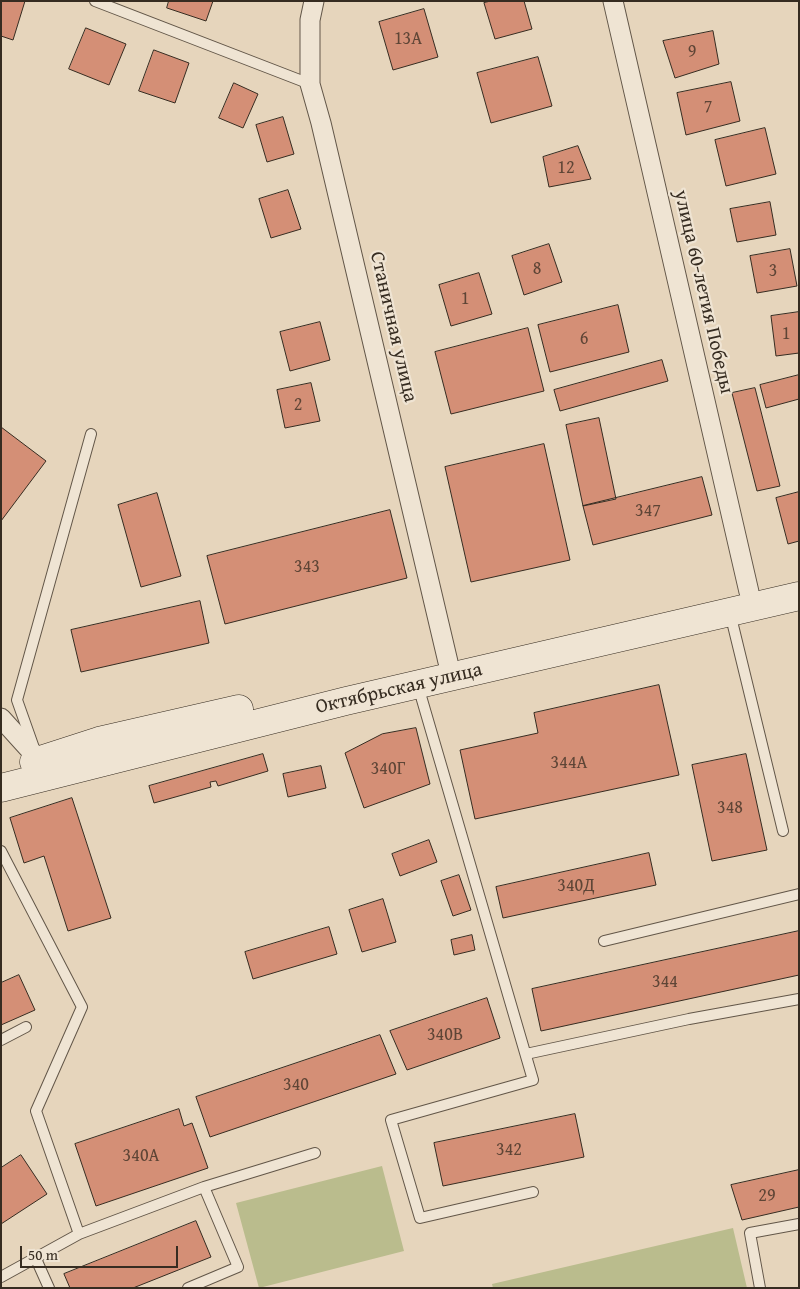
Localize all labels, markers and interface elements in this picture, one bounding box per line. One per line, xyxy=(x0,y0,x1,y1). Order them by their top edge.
house number: 13А xyxy=(394,28,422,50)
house number: 9 xyxy=(688,41,696,63)
house number: 7 xyxy=(704,96,712,118)
house number: 12 xyxy=(557,157,575,179)
street label: улица 60-летия Победы xyxy=(668,188,738,396)
street label: Станичная улица xyxy=(364,249,422,405)
house number: 8 xyxy=(533,258,541,280)
house number: 3 xyxy=(769,260,777,282)
house number: 1 xyxy=(461,288,469,310)
house number: 1 xyxy=(782,323,790,345)
house number: 6 xyxy=(580,328,588,350)
house number: 2 xyxy=(294,394,302,416)
house number: 347 xyxy=(635,500,661,522)
house number: 343 xyxy=(294,556,320,578)
street label: Октябрьская улица xyxy=(313,658,485,720)
house number: 344А xyxy=(551,752,587,774)
house number: 340Г xyxy=(371,758,405,780)
house number: 348 xyxy=(717,797,743,819)
house number: 340Д xyxy=(557,875,595,897)
house number: 344 xyxy=(652,971,678,993)
house number: 340В xyxy=(427,1024,463,1046)
house number: 340 xyxy=(283,1074,309,1096)
house number: 342 xyxy=(496,1139,522,1161)
house number: 340А xyxy=(123,1145,159,1167)
house number: 29 xyxy=(758,1185,776,1207)
scale bar xyxy=(22,1236,180,1268)
text: 50 m xyxy=(28,1244,58,1265)

